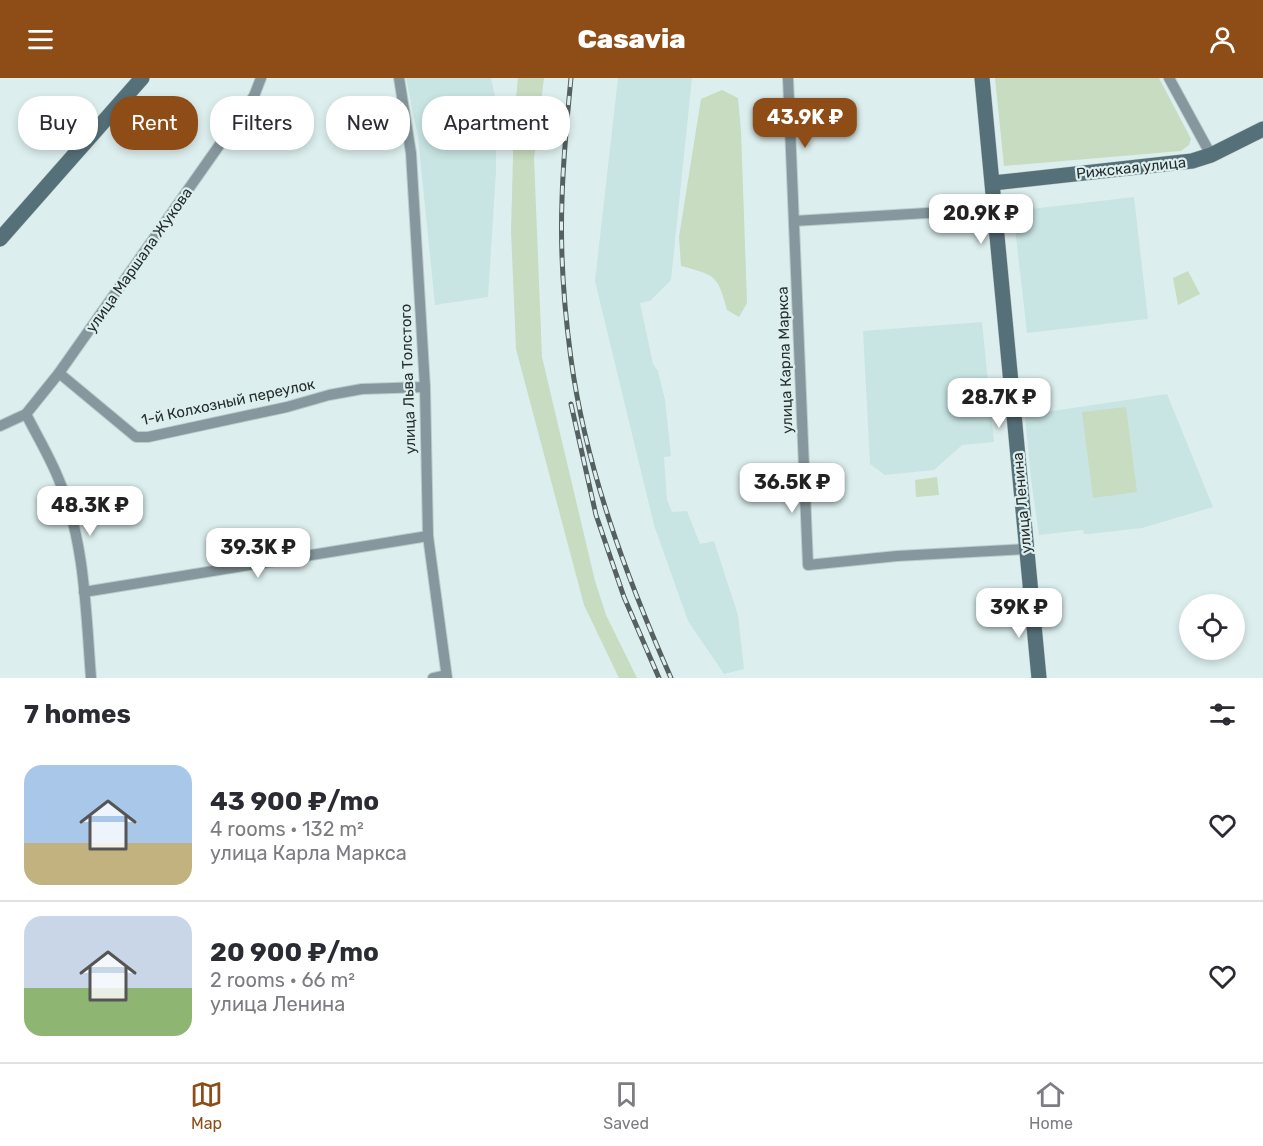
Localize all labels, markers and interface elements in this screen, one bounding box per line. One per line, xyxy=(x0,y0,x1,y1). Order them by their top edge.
icon: menu xyxy=(24,23,57,56)
text: Casavia xyxy=(577,23,686,55)
icon: person xyxy=(1206,23,1239,56)
chip: Buy xyxy=(18,96,98,150)
chip: Rent xyxy=(110,96,198,150)
chip: Filters xyxy=(210,96,314,150)
chip: New xyxy=(326,96,410,150)
chip: Apartment xyxy=(422,96,570,150)
pin: 43.9K ₽ xyxy=(750,98,860,149)
text: 43.9K ₽ xyxy=(767,105,843,129)
street label: Рижская улица xyxy=(1075,153,1187,183)
street label: улица Маршала Жукова xyxy=(82,184,196,336)
pin: 20.9K ₽ xyxy=(926,194,1036,245)
text: 20.9K ₽ xyxy=(943,201,1019,225)
street label: улица Карла Маркса xyxy=(773,286,797,434)
street label: улица Льва Толстого xyxy=(396,303,420,455)
street label: 1-й Колхозный переулок xyxy=(139,375,317,429)
pin: 28.7K ₽ xyxy=(944,378,1054,429)
text: 28.7K ₽ xyxy=(962,385,1036,409)
street label: улица Ленина xyxy=(1009,452,1035,554)
pin: 36.5K ₽ xyxy=(737,463,847,514)
text: 36.5K ₽ xyxy=(754,470,830,494)
pin: 48.3K ₽ xyxy=(35,486,145,537)
text: 48.3K ₽ xyxy=(51,493,129,517)
pin: 39.3K ₽ xyxy=(203,528,313,579)
text: 39.3K ₽ xyxy=(220,535,296,559)
pin: 39K ₽ xyxy=(977,588,1061,639)
map controls xyxy=(1179,594,1245,660)
button: locate xyxy=(1179,594,1245,660)
text: 39K ₽ xyxy=(990,595,1048,619)
icon: filters xyxy=(1206,698,1239,731)
text: 7 homes xyxy=(24,699,131,730)
text: 43 900 ₽/mo xyxy=(210,786,379,817)
icon: home xyxy=(72,789,144,861)
icon: heart xyxy=(1206,809,1239,842)
text: 4 rooms · 132 m² xyxy=(210,817,364,841)
text: улица Карла Маркса xyxy=(210,841,407,865)
text: 20 900 ₽/mo xyxy=(210,937,379,968)
icon: home xyxy=(72,940,144,1012)
icon: heart xyxy=(1206,960,1239,993)
text: 2 rooms · 66 m² xyxy=(210,968,355,992)
text: улица Ленина xyxy=(210,992,345,1016)
tab: Map xyxy=(190,1078,223,1133)
tab: Saved xyxy=(603,1078,649,1133)
tab: Home xyxy=(1029,1078,1073,1133)

